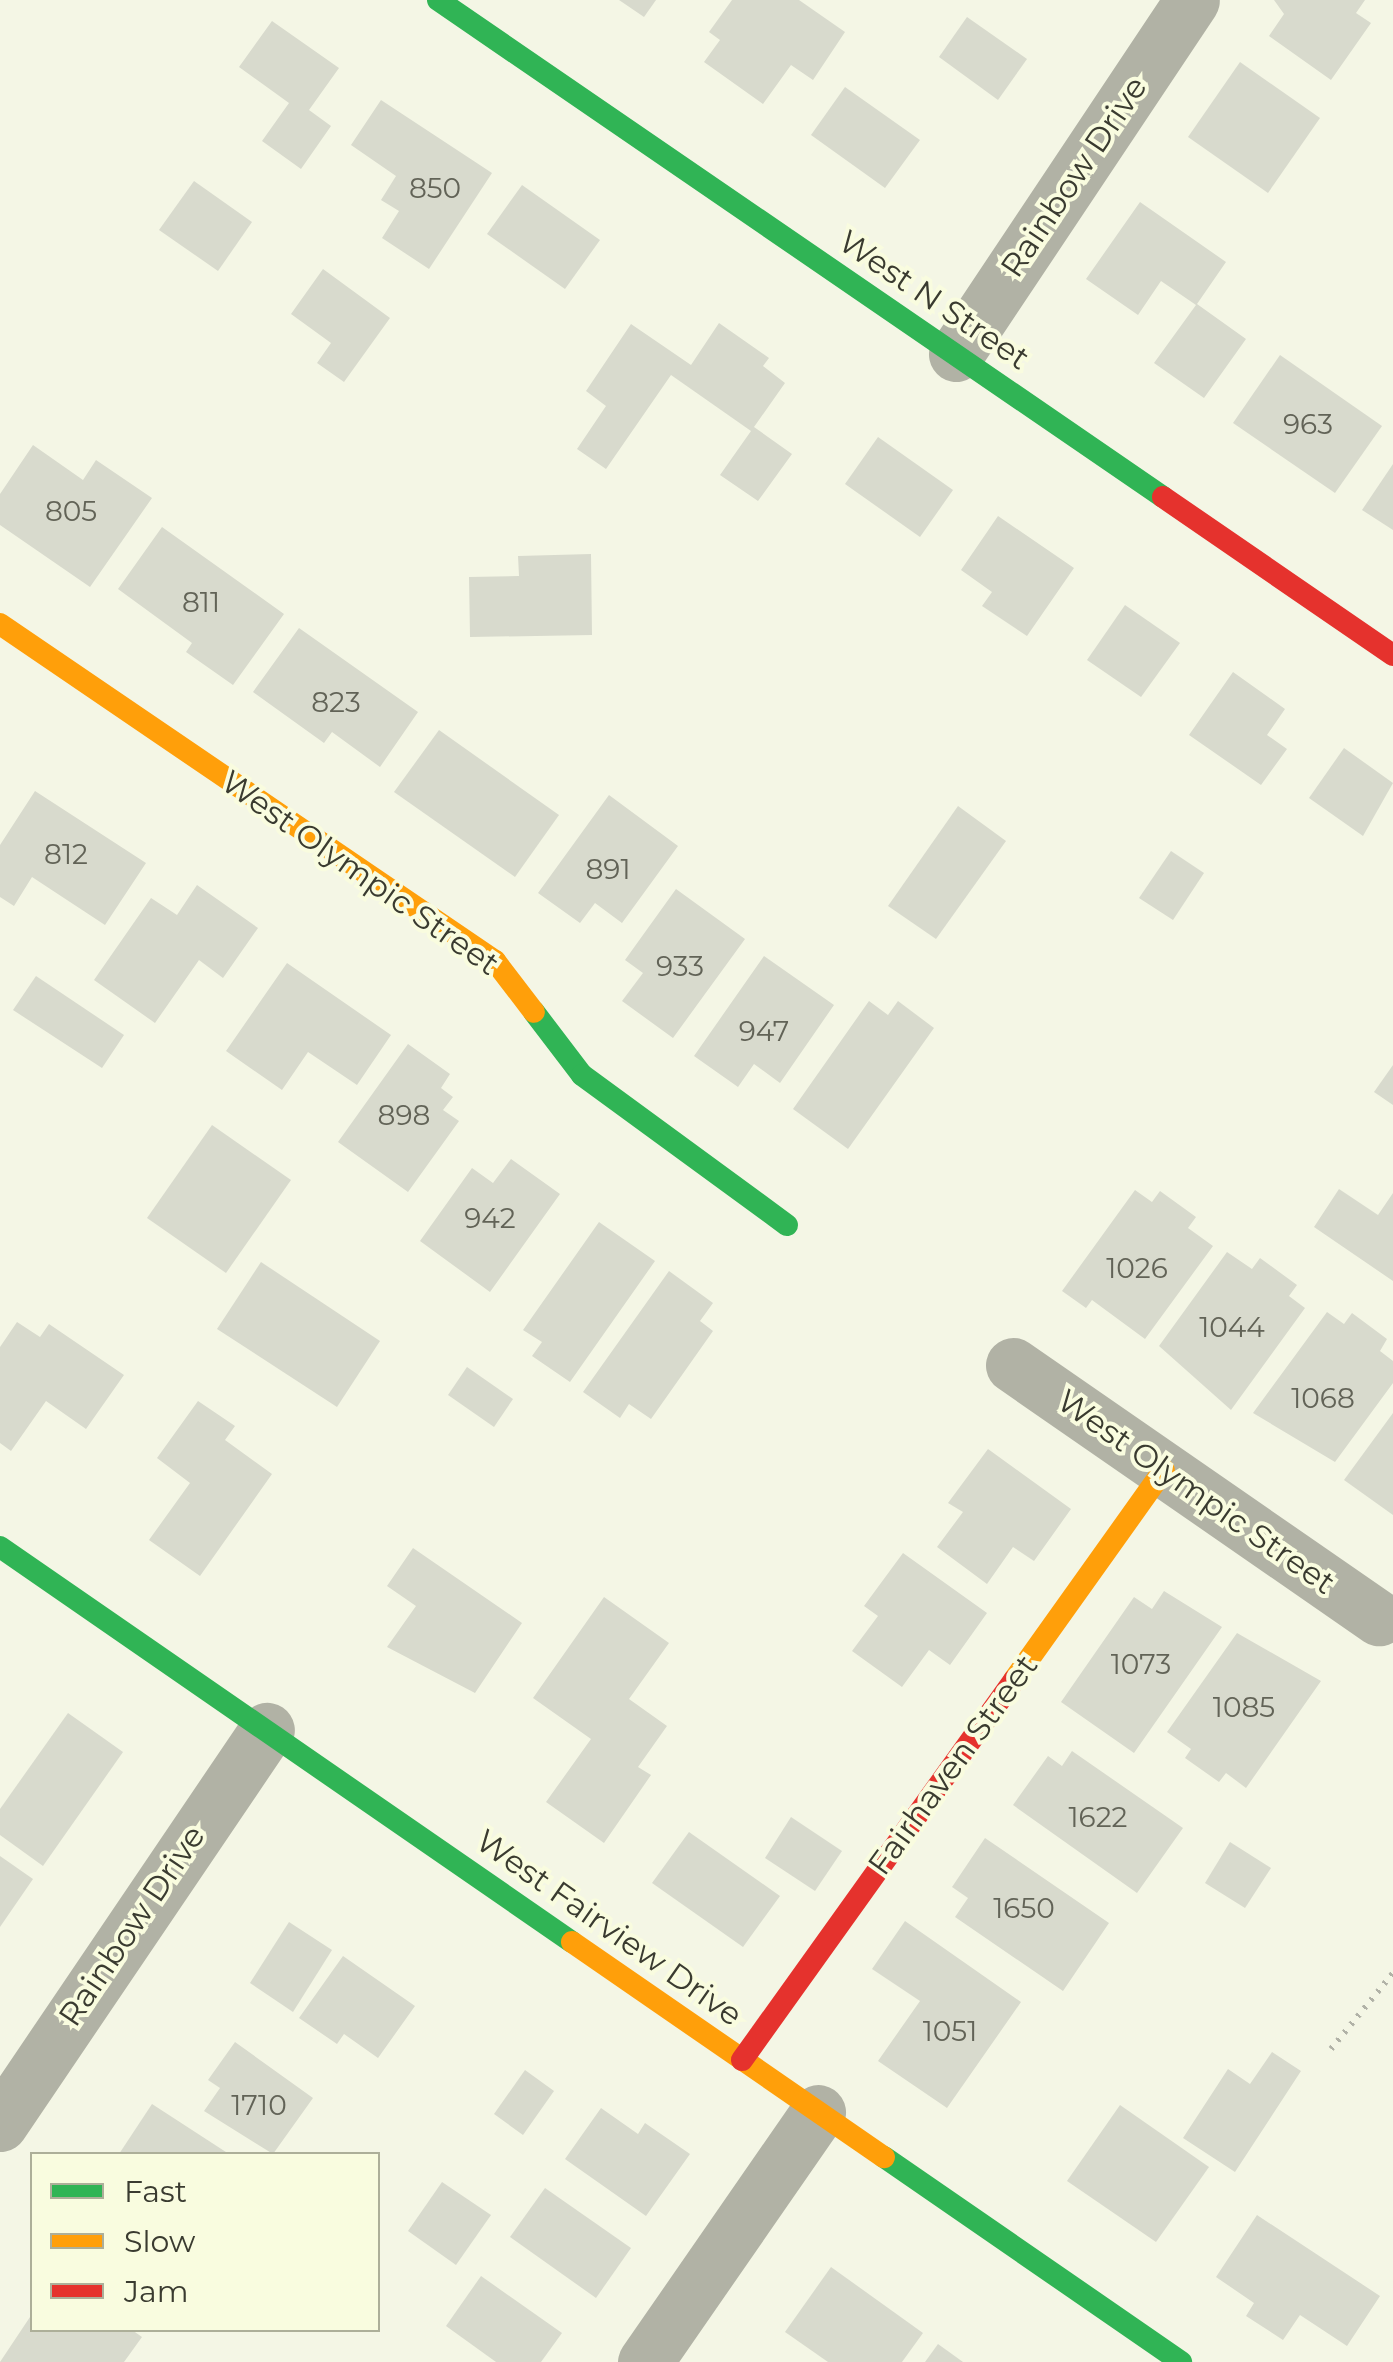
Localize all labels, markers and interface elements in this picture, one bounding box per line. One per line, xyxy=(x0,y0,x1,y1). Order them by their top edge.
street label: Rainbow Drive xyxy=(993,69,1155,285)
house number: 850 xyxy=(409,171,461,205)
street label: West N Street xyxy=(832,222,1036,378)
house number: 963 xyxy=(1283,407,1333,441)
house number: 805 xyxy=(45,494,97,528)
house number: 811 xyxy=(182,585,220,619)
house number: 823 xyxy=(311,685,361,719)
street label: West Olympic Street xyxy=(214,763,506,983)
house number: 812 xyxy=(44,837,88,871)
house number: 891 xyxy=(585,852,631,886)
house number: 933 xyxy=(656,949,704,983)
house number: 947 xyxy=(739,1014,789,1048)
house number: 898 xyxy=(378,1098,430,1132)
house number: 942 xyxy=(464,1201,516,1235)
house number: 1026 xyxy=(1106,1251,1168,1285)
house number: 1044 xyxy=(1199,1310,1265,1344)
house number: 1068 xyxy=(1291,1381,1355,1415)
street label: West Olympic Street xyxy=(1050,1382,1342,1602)
street label: Fairhaven Street xyxy=(860,1647,1046,1883)
house number: 1073 xyxy=(1111,1647,1171,1681)
house number: 1085 xyxy=(1213,1690,1275,1724)
house number: 1622 xyxy=(1069,1800,1127,1834)
street label: Rainbow Drive xyxy=(51,1818,213,2034)
street label: West Fairview Drive xyxy=(469,1822,749,2034)
house number: 1650 xyxy=(993,1891,1055,1925)
house number: 1051 xyxy=(923,2014,977,2048)
house number: 1710 xyxy=(231,2088,287,2122)
legend xyxy=(30,2152,380,2332)
text: Fast xyxy=(124,2173,187,2210)
text: Slow xyxy=(124,2223,195,2260)
text: Jam xyxy=(124,2273,189,2310)

